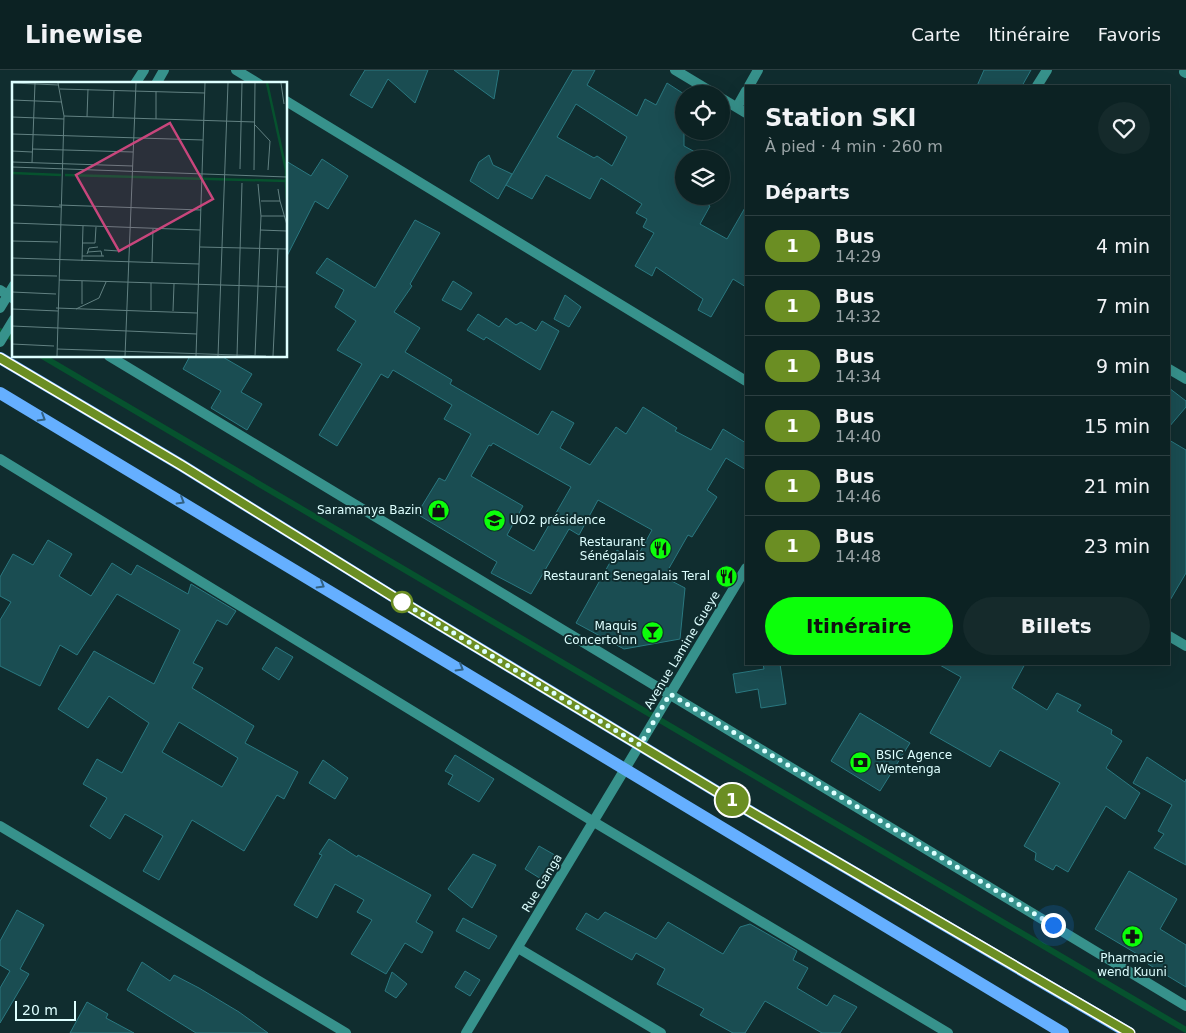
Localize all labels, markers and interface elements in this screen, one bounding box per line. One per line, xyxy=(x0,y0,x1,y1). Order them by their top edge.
text: Linewise xyxy=(25,21,143,49)
text: Carte xyxy=(911,24,960,45)
text: Itinéraire xyxy=(988,24,1070,45)
text: Favoris xyxy=(1098,24,1161,45)
inset map xyxy=(12,82,288,358)
map controls xyxy=(675,85,730,205)
button: locate xyxy=(675,85,730,140)
button: heart xyxy=(1098,102,1150,154)
text: Station SKI xyxy=(765,104,916,132)
text: À pied · 4 min · 260 m xyxy=(765,137,943,156)
button: layers xyxy=(675,150,730,205)
text: Départs xyxy=(765,181,850,203)
text: Bus xyxy=(835,225,874,247)
text: 1 xyxy=(786,235,799,256)
text: 4 min xyxy=(1096,235,1150,257)
text: 14:29 xyxy=(835,247,881,266)
text: Bus xyxy=(835,285,874,307)
text: 1 xyxy=(786,295,799,316)
text: 7 min xyxy=(1096,295,1150,317)
text: 14:32 xyxy=(835,307,881,326)
text: Bus xyxy=(835,345,874,367)
text: 1 xyxy=(786,355,799,376)
text: 9 min xyxy=(1096,355,1150,377)
text: 14:34 xyxy=(835,367,881,386)
text: Bus xyxy=(835,405,874,427)
one-way arrow xyxy=(36,412,45,422)
text: 1 xyxy=(786,415,799,436)
text: 15 min xyxy=(1084,415,1150,437)
text: 14:40 xyxy=(835,427,881,446)
text: Bus xyxy=(835,465,874,487)
text: 1 xyxy=(786,475,799,496)
text: 21 min xyxy=(1084,475,1150,497)
text: 14:46 xyxy=(835,487,881,506)
one-way arrow xyxy=(176,495,185,505)
shop icon: Saramanya Bazin xyxy=(426,498,450,522)
place label: Saramanya Bazin xyxy=(317,503,422,517)
school or university icon: UO2 présidence xyxy=(482,508,506,532)
place label: UO2 présidence xyxy=(510,513,606,527)
text: Bus xyxy=(835,525,874,547)
place label: Restaurant Sénégalais xyxy=(579,535,645,563)
text: 1 xyxy=(786,535,799,556)
text: 23 min xyxy=(1084,535,1150,557)
restaurant icon: Restaurant Sénégalais xyxy=(649,537,673,561)
text: 14:48 xyxy=(835,547,881,566)
restaurant icon: Restaurant Senegalais Teral xyxy=(714,564,738,588)
place label: Restaurant Senegalais Teral xyxy=(543,569,710,583)
one-way arrow xyxy=(315,578,324,588)
street label: Avenue Lamine Gueye xyxy=(641,589,723,711)
unlabelled marker xyxy=(391,591,413,613)
button: Itinéraire xyxy=(765,597,953,655)
button: Billets xyxy=(963,597,1150,655)
place label: Maquis ConcertoInn xyxy=(564,619,637,647)
bar icon: Maquis ConcertoInn xyxy=(641,621,665,645)
one-way arrow xyxy=(455,662,464,672)
place label: BSIC Agence Wemtenga xyxy=(876,748,952,776)
bank icon: BSIC Agence Wemtenga xyxy=(848,750,872,774)
line badge: 1 xyxy=(716,784,748,816)
text: 1 xyxy=(726,789,738,810)
street label: Rue Ganga xyxy=(519,851,565,915)
your location xyxy=(1041,913,1066,938)
pharmacy icon: Pharmacie wend Kuuni xyxy=(1120,925,1144,949)
place label: Pharmacie wend Kuuni xyxy=(1097,951,1167,979)
scale bar xyxy=(15,998,76,1021)
text: 20 m xyxy=(22,1002,58,1018)

